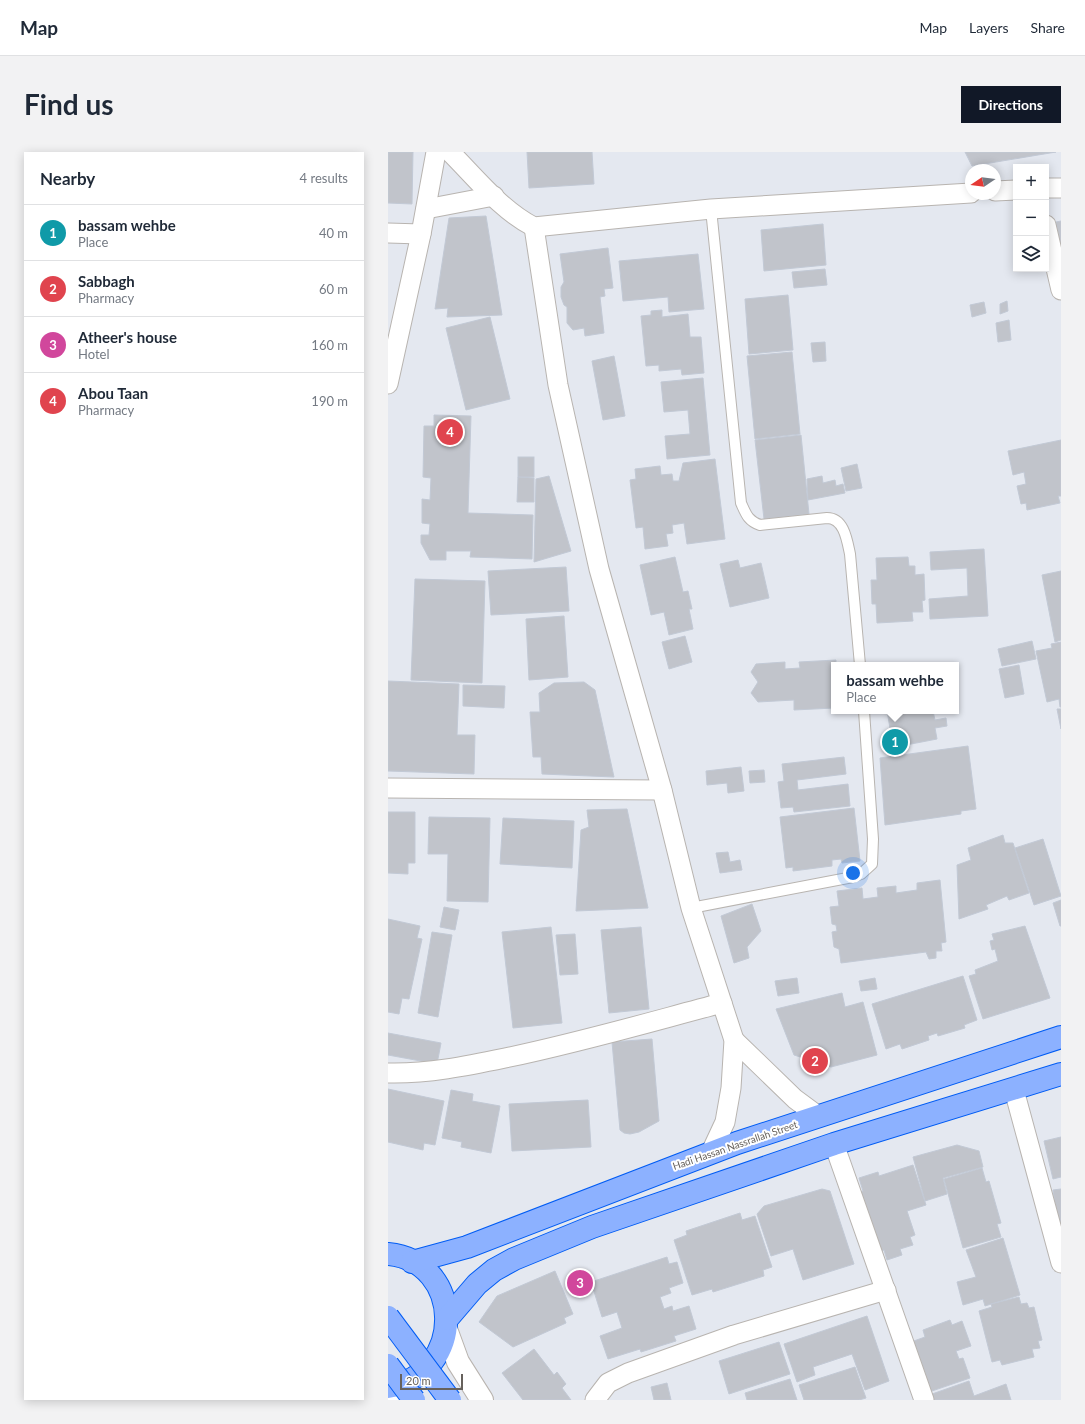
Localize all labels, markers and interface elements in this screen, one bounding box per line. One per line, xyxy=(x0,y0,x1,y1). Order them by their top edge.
text: Map xyxy=(20,16,58,39)
text: Map xyxy=(919,19,947,36)
text: Layers xyxy=(969,19,1009,36)
text: Share xyxy=(1031,19,1065,36)
button: Directions xyxy=(961,86,1061,123)
text: Find us xyxy=(24,87,114,121)
north arrow xyxy=(965,164,1001,200)
map controls xyxy=(1013,164,1049,272)
button: + xyxy=(1013,164,1049,200)
text: Nearby xyxy=(40,168,95,189)
text: 4 results xyxy=(300,170,348,186)
button: − xyxy=(1013,200,1049,236)
text: bassam wehbe xyxy=(78,216,176,234)
text: 1 xyxy=(49,225,57,241)
text: 40 m xyxy=(319,225,348,241)
text: Place xyxy=(78,234,108,250)
button: layers xyxy=(1013,236,1049,272)
text: Sabbagh xyxy=(78,272,135,290)
text: 2 xyxy=(49,281,57,297)
text: 60 m xyxy=(319,281,348,297)
text: Pharmacy xyxy=(78,290,134,306)
text: Atheer's house xyxy=(78,328,177,346)
text: 3 xyxy=(49,337,57,353)
text: 160 m xyxy=(311,337,348,353)
text: Hotel xyxy=(78,346,110,362)
text: Abou Taan xyxy=(78,384,148,402)
text: 4 xyxy=(49,393,57,409)
text: 190 m xyxy=(311,393,348,409)
text: Pharmacy xyxy=(78,402,134,418)
pin: 4 xyxy=(437,417,463,447)
popup xyxy=(831,662,959,714)
text: bassam wehbe xyxy=(846,671,944,689)
text: Place xyxy=(846,689,876,705)
pin: 1 xyxy=(882,727,908,757)
your location xyxy=(843,863,863,883)
pin: 2 xyxy=(802,1046,828,1076)
street label: Hadi Hassan Nassrallah Street xyxy=(671,1118,799,1172)
pin: 3 xyxy=(567,1268,593,1298)
scale bar xyxy=(400,1372,463,1391)
text: 20 m xyxy=(406,1374,431,1387)

